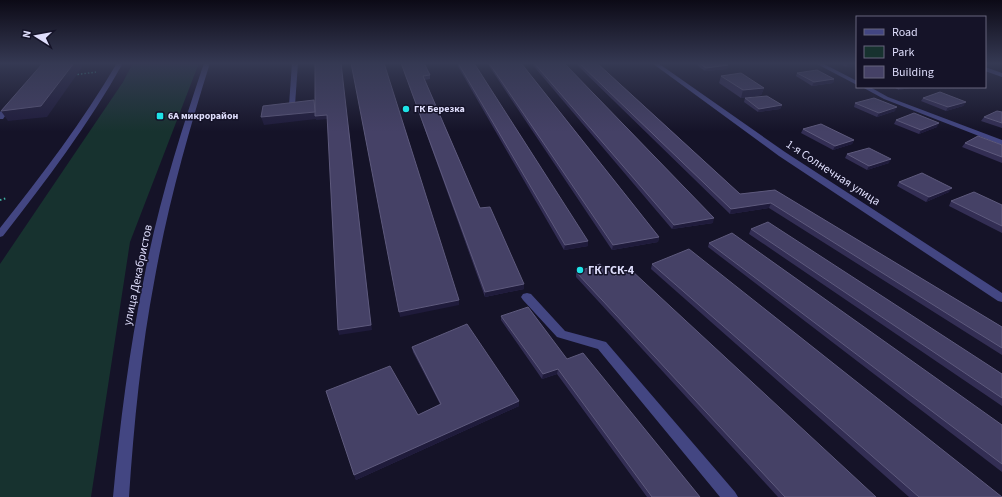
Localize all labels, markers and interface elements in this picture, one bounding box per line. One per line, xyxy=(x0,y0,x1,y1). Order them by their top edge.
north arrow xyxy=(16,16,56,56)
legend xyxy=(856,16,986,88)
text: Road xyxy=(892,24,918,41)
text: N xyxy=(19,29,35,39)
text: Park xyxy=(892,44,914,61)
text: Building xyxy=(892,64,934,81)
place label: ГК Березка xyxy=(414,102,465,116)
marker: ГК Березка xyxy=(401,104,411,114)
place label: 6А микрорайон xyxy=(168,109,238,123)
marker: 6А микрорайон xyxy=(155,111,165,121)
street label: 1-я Солнечная улица xyxy=(782,136,884,210)
street label: улица Декабристов xyxy=(119,223,157,327)
place label: ГК ГСК-4 xyxy=(588,262,635,279)
marker: ГК ГСК-4 xyxy=(575,265,585,275)

